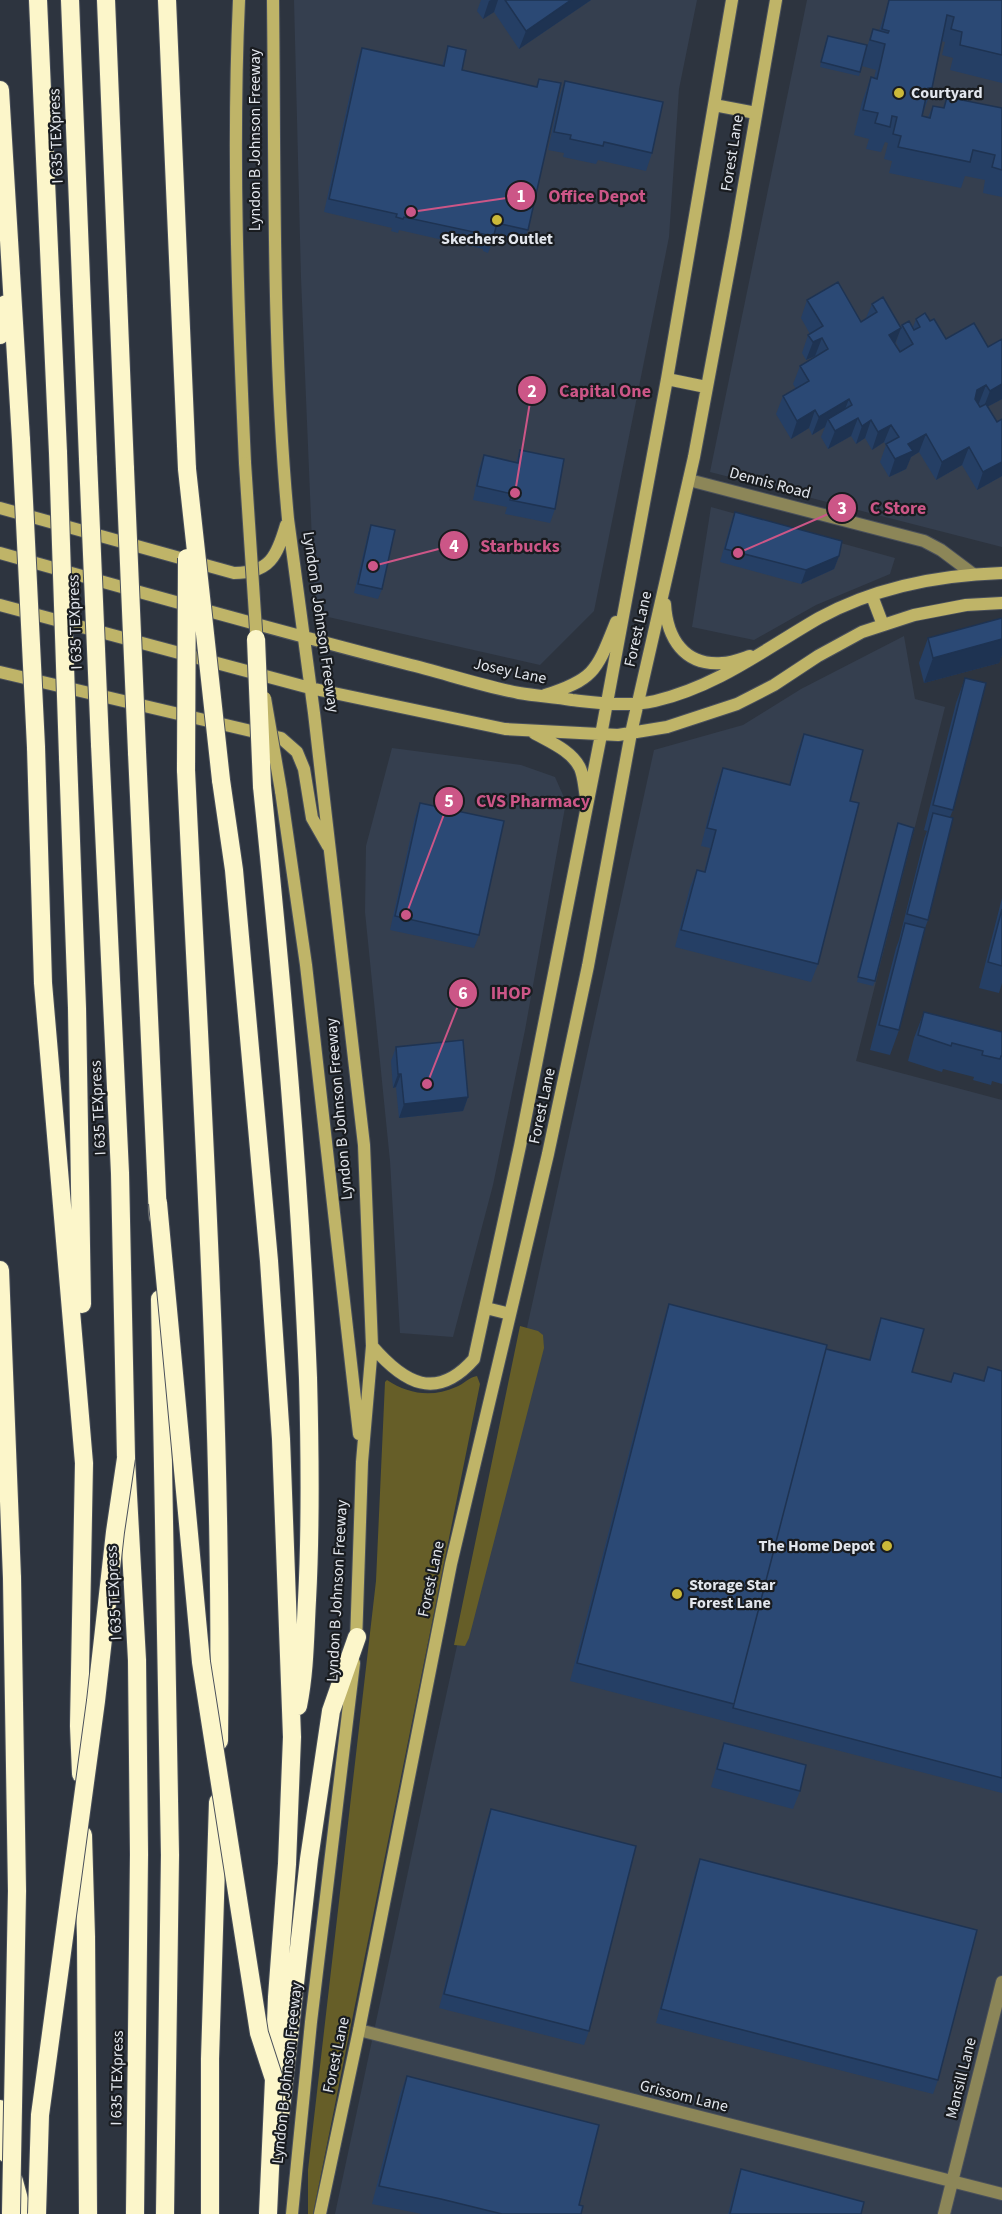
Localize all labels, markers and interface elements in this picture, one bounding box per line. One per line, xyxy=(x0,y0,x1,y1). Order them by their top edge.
street label: Lyndon B Johnson Freeway xyxy=(244,48,266,231)
place label: Courtyard xyxy=(911,82,983,104)
marker: Courtyard xyxy=(892,86,906,100)
street label: I 635 TEXpress xyxy=(43,88,69,184)
street label: Forest Lane xyxy=(715,113,749,193)
callout: Office Depot xyxy=(506,178,657,214)
text: 1 xyxy=(516,184,526,209)
text: Office Depot xyxy=(548,184,646,209)
marker: Skechers Outlet xyxy=(490,213,504,227)
place label: Skechers Outlet xyxy=(441,228,553,250)
callout: Capital One xyxy=(517,372,663,408)
text: 2 xyxy=(527,379,537,404)
text: Capital One xyxy=(559,379,651,404)
street label: Dennis Road xyxy=(727,462,813,504)
callout: C Store xyxy=(827,490,938,526)
text: 3 xyxy=(837,496,847,521)
text: C Store xyxy=(870,496,926,521)
callout: Starbucks xyxy=(439,527,572,563)
street label: Lyndon B Johnson Freeway xyxy=(297,530,345,714)
text: 4 xyxy=(449,534,459,559)
text: Starbucks xyxy=(480,534,560,559)
street label: I 635 TEXpress xyxy=(62,574,88,670)
street label: Forest Lane xyxy=(619,589,657,669)
street label: Josey Lane xyxy=(471,653,549,689)
callout: CVS Pharmacy xyxy=(434,783,602,819)
text: 5 xyxy=(444,789,454,814)
text: CVS Pharmacy xyxy=(476,789,591,814)
callout: IHOP xyxy=(448,975,543,1011)
text: 6 xyxy=(458,981,468,1006)
text: IHOP xyxy=(491,981,532,1006)
street label: Lyndon B Johnson Freeway xyxy=(320,1017,358,1201)
street label: I 635 TEXpress xyxy=(85,1060,111,1156)
street label: Forest Lane xyxy=(523,1066,561,1146)
street label: Lyndon B Johnson Freeway xyxy=(321,1499,353,1683)
place label: The Home Depot xyxy=(758,1535,875,1557)
street label: Forest Lane xyxy=(412,1539,450,1619)
marker: The Home Depot xyxy=(880,1539,894,1553)
street label: I 635 TEXpress xyxy=(101,1545,127,1641)
place label: Storage Star Forest Lane xyxy=(689,1574,776,1614)
marker: Storage Star Forest Lane xyxy=(670,1587,684,1601)
street label: Lyndon B Johnson Freeway xyxy=(267,1981,308,2165)
street label: Forest Lane xyxy=(317,2015,355,2095)
street label: I 635 TEXpress xyxy=(105,2030,129,2126)
street label: Mansill Lane xyxy=(940,2035,982,2121)
street label: Grissom Lane xyxy=(637,2074,731,2118)

